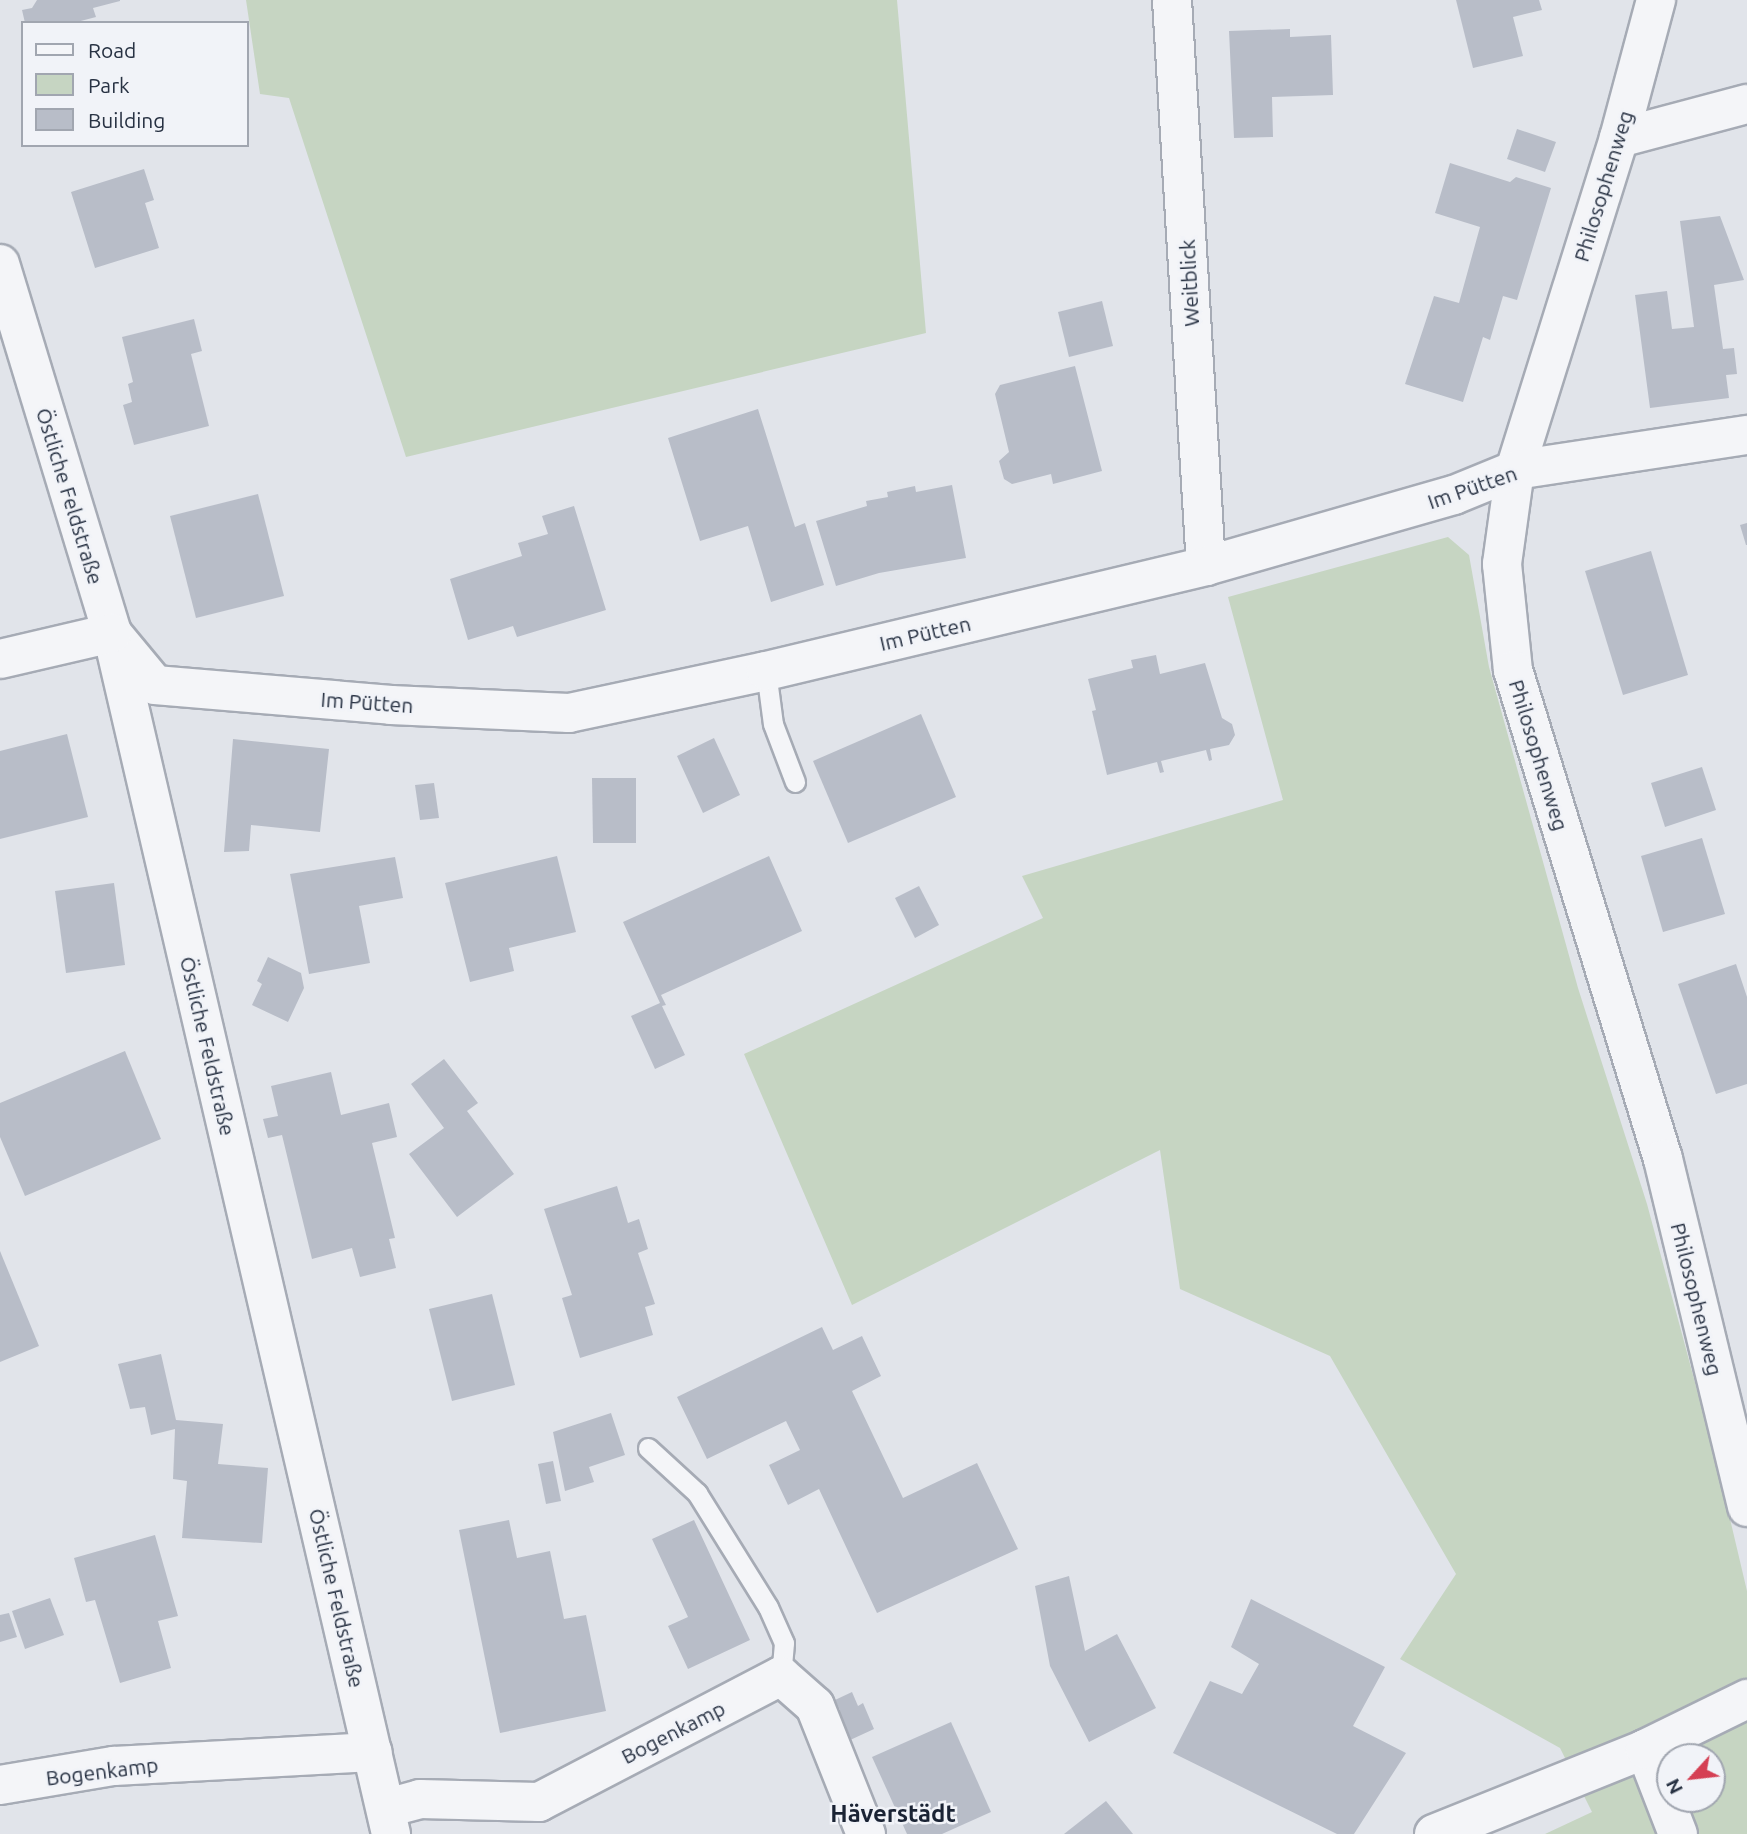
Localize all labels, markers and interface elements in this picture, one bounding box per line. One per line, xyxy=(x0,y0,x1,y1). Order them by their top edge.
legend xyxy=(21,21,248,147)
text: Road xyxy=(88,38,136,62)
text: Park xyxy=(88,73,130,97)
street label: Philosophenweg xyxy=(1568,107,1638,265)
text: Building xyxy=(88,108,165,132)
street label: Weitblick xyxy=(1174,239,1204,327)
street label: Östliche Feldstraße xyxy=(31,405,109,587)
street label: Im Pütten xyxy=(1424,460,1520,514)
street label: Im Pütten xyxy=(877,610,973,656)
street label: Philosophenweg xyxy=(1504,676,1574,834)
street label: Im Pütten xyxy=(320,686,414,718)
street label: Östliche Feldstraße xyxy=(175,954,241,1138)
street label: Philosophenweg xyxy=(1666,1220,1728,1378)
street label: Östliche Feldstraße xyxy=(304,1506,370,1690)
street label: Bogenkamp xyxy=(617,1695,729,1769)
north arrow xyxy=(1656,1743,1726,1813)
street label: Bogenkamp xyxy=(44,1752,160,1790)
text: N xyxy=(1661,1775,1687,1798)
district label: Häverstädt xyxy=(830,1800,956,1828)

